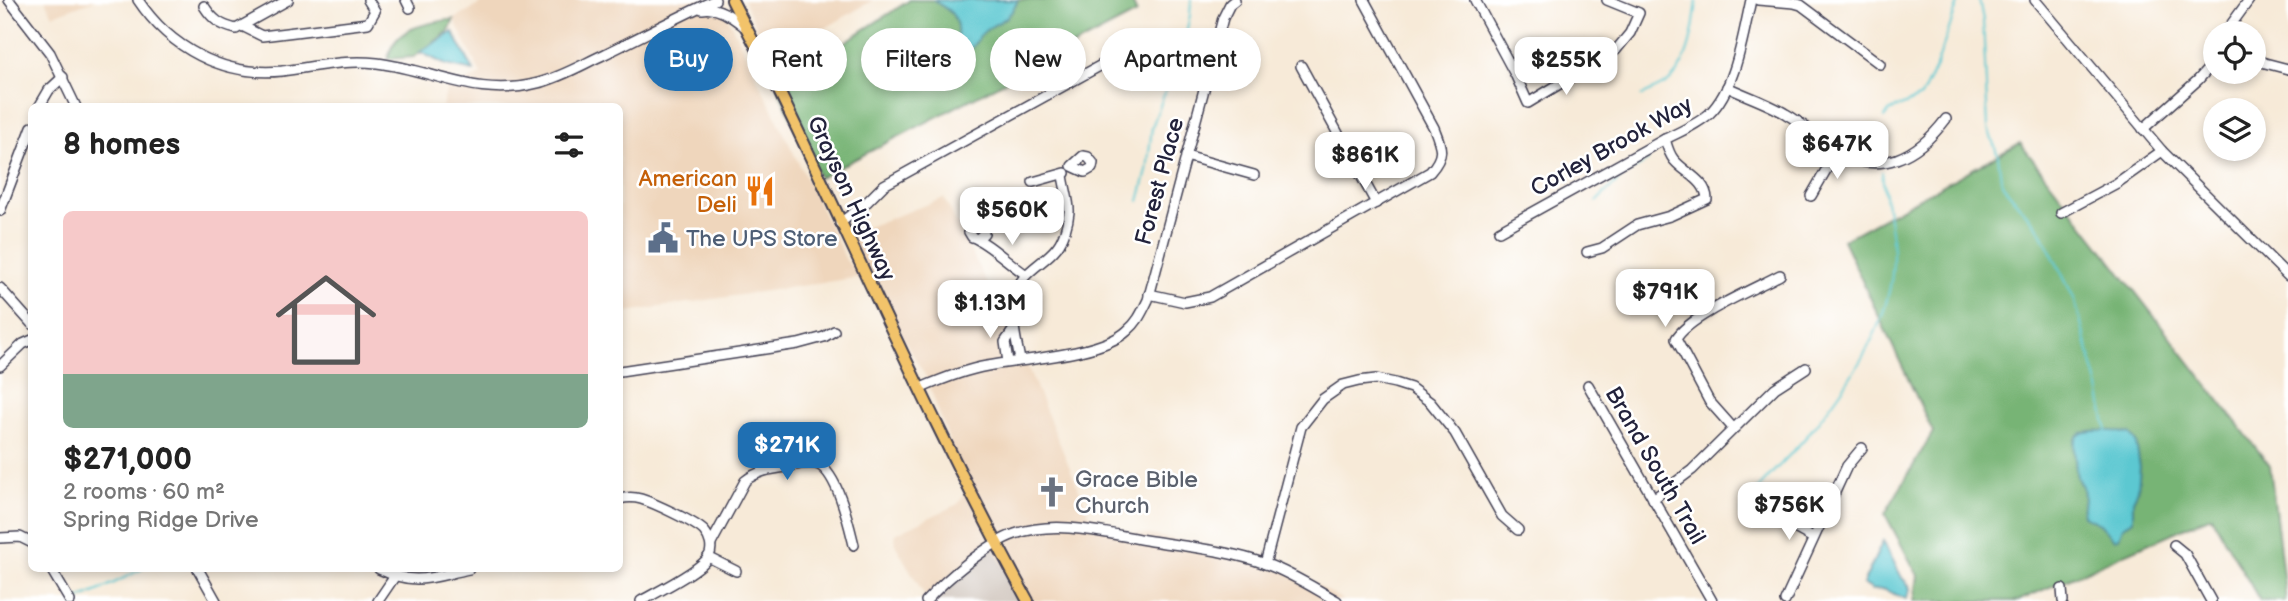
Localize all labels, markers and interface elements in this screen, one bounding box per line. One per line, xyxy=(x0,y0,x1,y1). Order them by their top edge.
map controls xyxy=(2203,21,2266,161)
button: locate xyxy=(2203,21,2266,84)
chip: Buy xyxy=(644,28,733,91)
chip: Rent xyxy=(747,28,847,91)
chip: Filters xyxy=(861,28,976,91)
chip: New xyxy=(990,28,1086,91)
chip: Apartment xyxy=(1100,28,1261,91)
pin: $255K xyxy=(1517,38,1615,97)
text: $255K xyxy=(1530,46,1602,74)
street label: Corley Brook Way xyxy=(1526,91,1698,203)
button: layers xyxy=(2203,98,2266,161)
street label: Grayson Highway xyxy=(801,112,902,286)
street label: Forest Place xyxy=(1130,115,1190,248)
pin: $647K xyxy=(1788,122,1886,181)
icon: filters xyxy=(550,126,588,164)
text: 8 homes xyxy=(63,127,180,163)
text: $647K xyxy=(1802,130,1872,158)
pin: $861K xyxy=(1316,132,1414,192)
text: $861K xyxy=(1331,141,1399,169)
place label: American Deli xyxy=(638,165,737,219)
restaurant icon: American Deli xyxy=(743,174,777,208)
pin: $560K xyxy=(963,188,1061,247)
text: $560K xyxy=(976,196,1048,224)
public building icon: The UPS Store xyxy=(646,221,680,255)
place label: The UPS Store xyxy=(686,225,838,253)
icon: home xyxy=(263,257,389,383)
pin: $791K xyxy=(1616,270,1714,329)
text: $791K xyxy=(1632,278,1698,306)
pin: $1.13M xyxy=(933,280,1047,340)
text: $1.13M xyxy=(954,289,1026,317)
street label: Brand South Trail xyxy=(1599,382,1712,549)
pin: $271K xyxy=(738,422,836,482)
text: $271K xyxy=(754,431,820,459)
text: $271,000 xyxy=(63,442,192,478)
place label: Grace Bible Church xyxy=(1075,466,1198,520)
church icon: Grace Bible Church xyxy=(1035,475,1069,509)
text: 2 rooms · 60 m² xyxy=(63,478,225,506)
pin: $756K xyxy=(1740,482,1838,542)
text: $756K xyxy=(1754,491,1824,519)
text: Spring Ridge Drive xyxy=(63,506,259,534)

